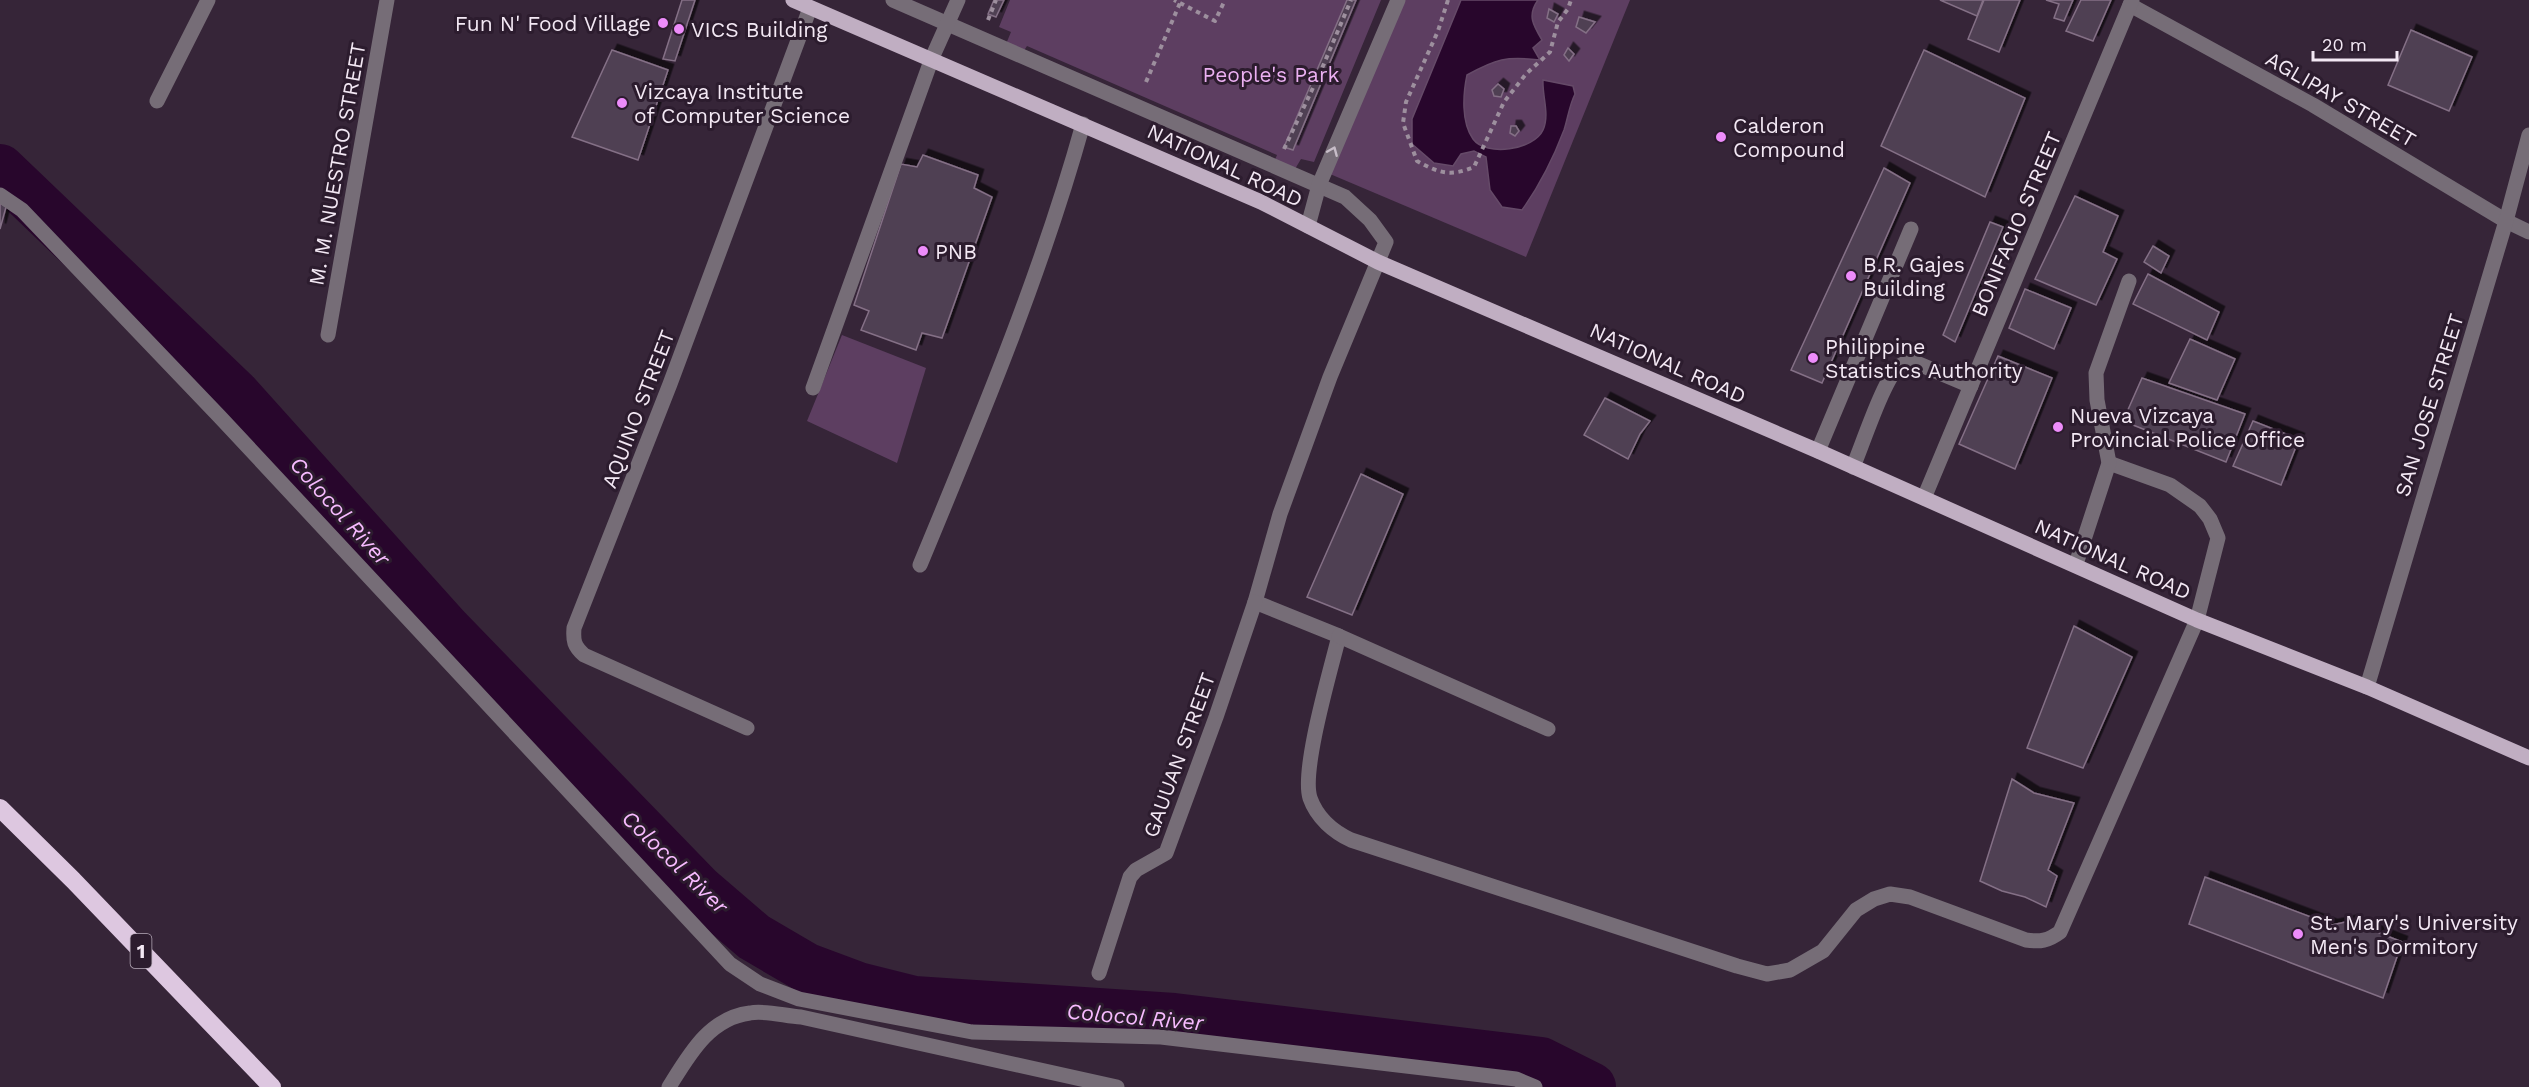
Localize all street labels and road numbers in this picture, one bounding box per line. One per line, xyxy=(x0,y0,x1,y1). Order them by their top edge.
street label: M. M. NUESTRO STREET xyxy=(303,40,371,287)
street label: AGLIPAY STREET xyxy=(2262,46,2421,152)
street label: NATIONAL ROAD xyxy=(1143,118,1307,212)
street label: BONIFACIO STREET xyxy=(1966,128,2066,320)
street label: SAN JOSE STREET xyxy=(2389,310,2469,499)
street label: NATIONAL ROAD xyxy=(1586,317,1750,409)
street label: AQUINO STREET xyxy=(596,326,680,492)
street label: NATIONAL ROAD xyxy=(2031,513,2195,605)
street label: GAUUAN STREET xyxy=(1138,669,1220,841)
road number: 1 xyxy=(130,934,152,968)

